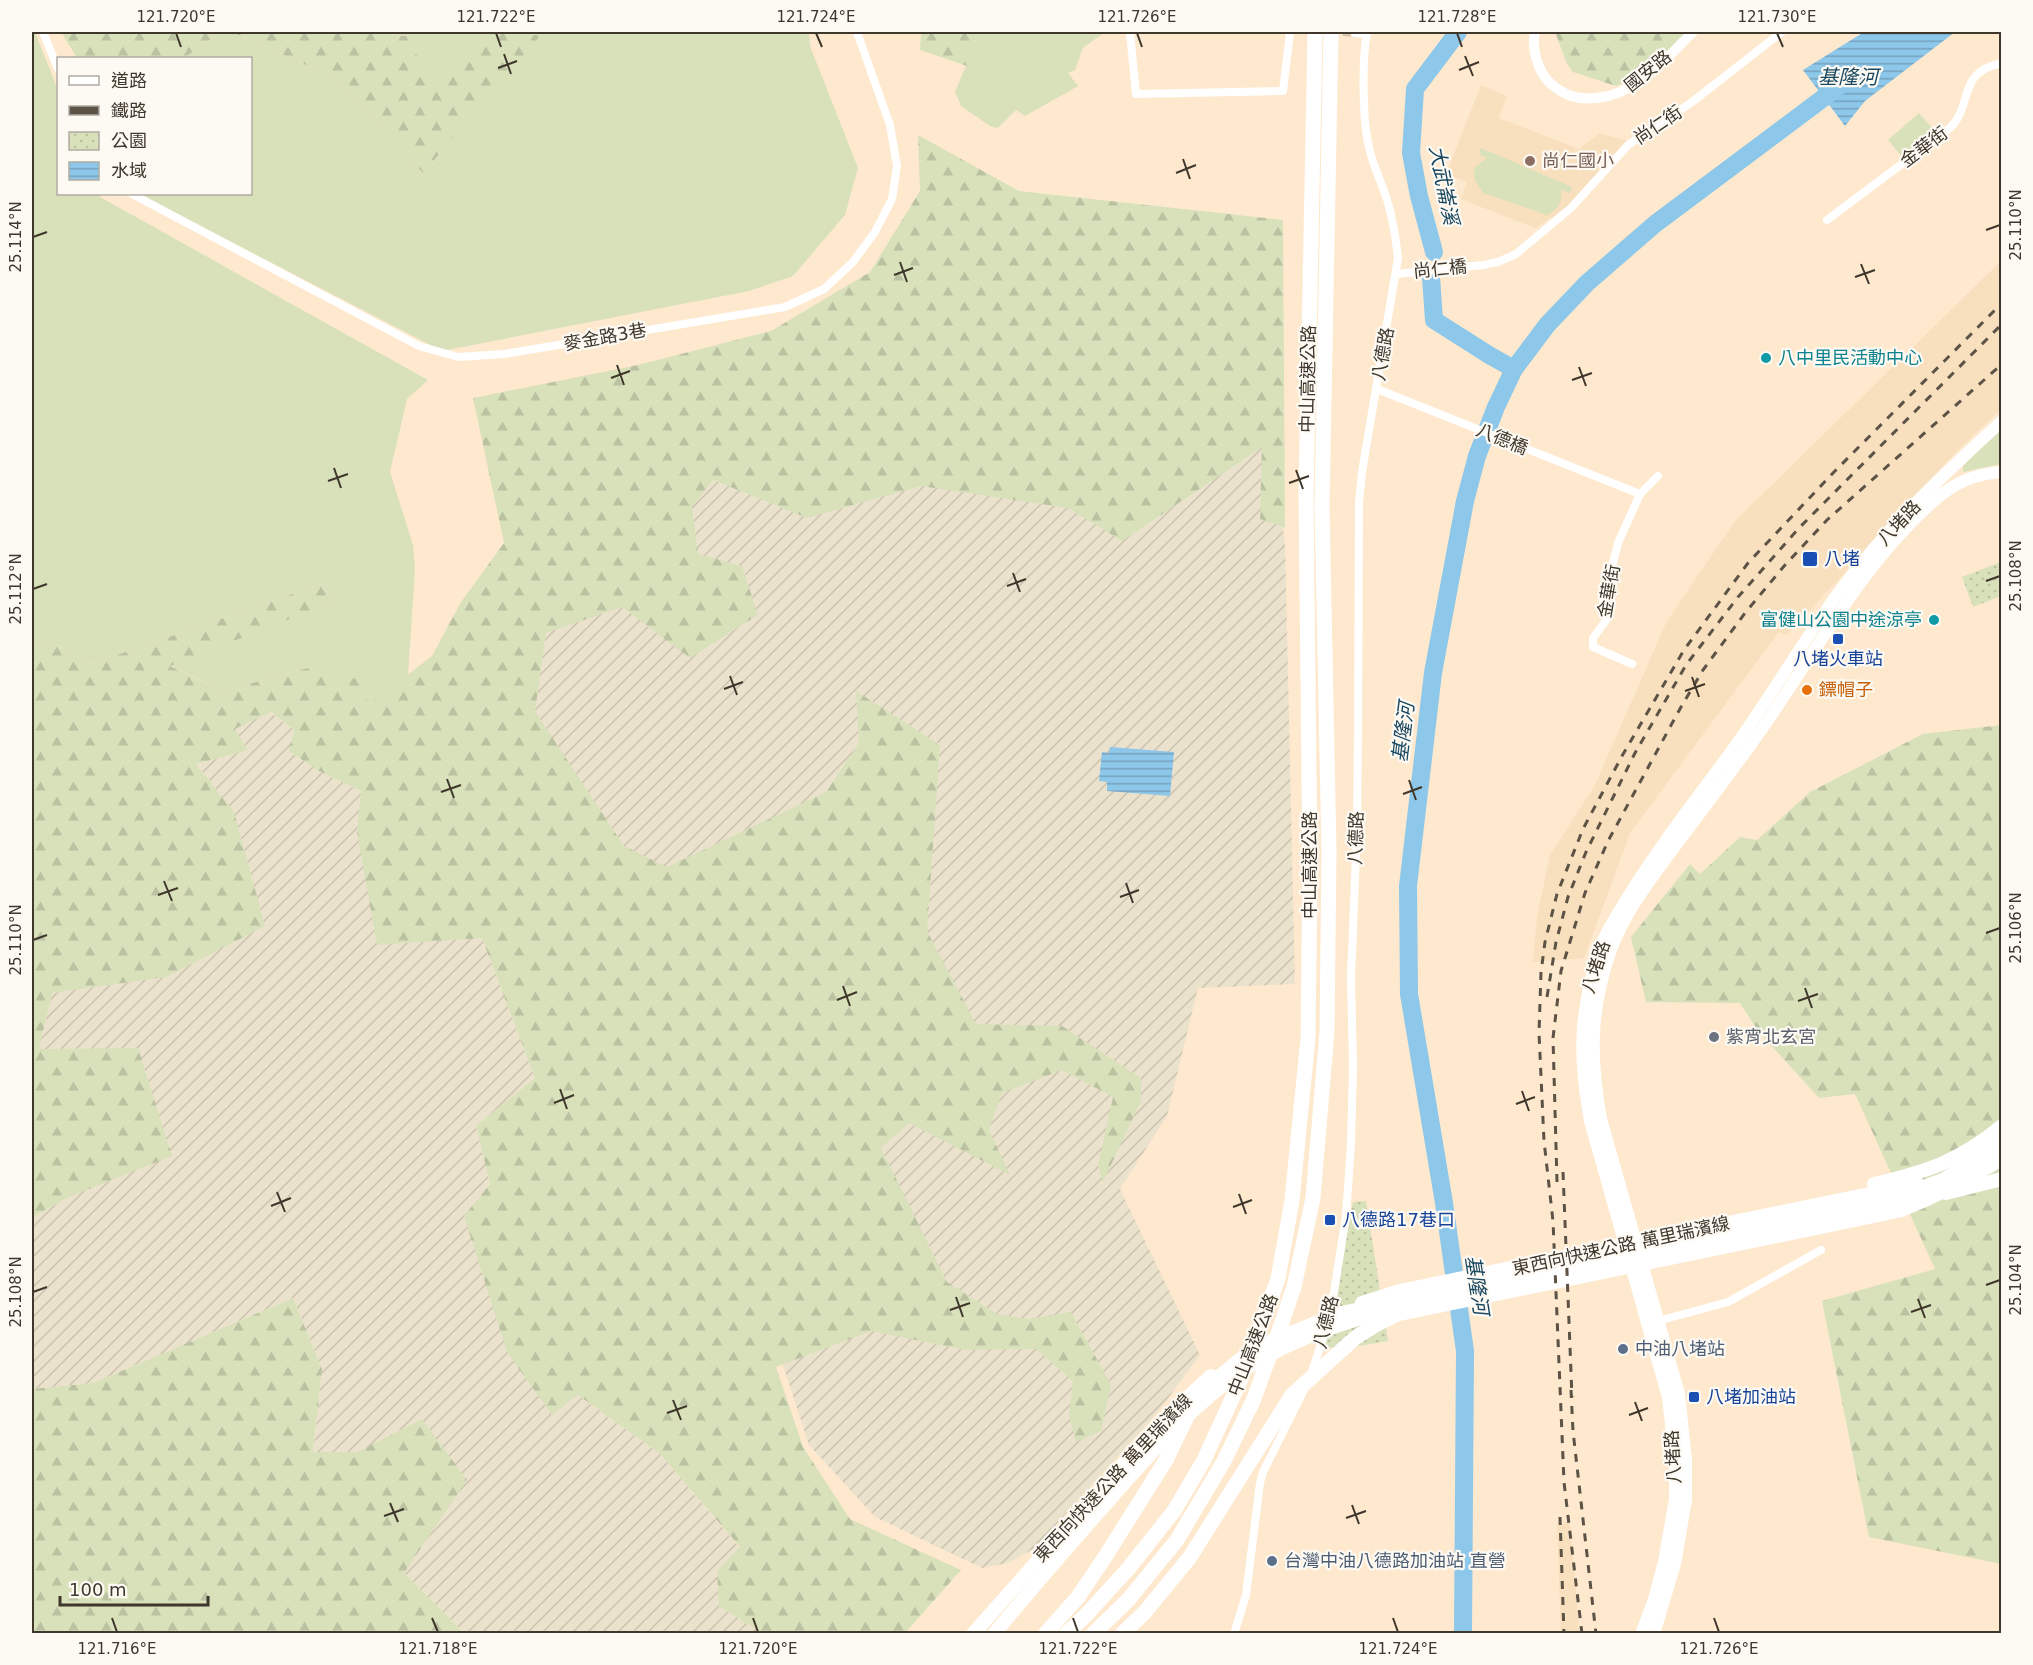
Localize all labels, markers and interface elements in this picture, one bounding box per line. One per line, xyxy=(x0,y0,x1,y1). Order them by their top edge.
text: 121.720°E xyxy=(136,8,216,26)
text: 121.722°E xyxy=(456,8,536,26)
text: 121.724°E xyxy=(776,8,856,26)
text: 121.726°E xyxy=(1097,8,1177,26)
text: 121.728°E xyxy=(1417,8,1497,26)
text: 121.730°E xyxy=(1737,8,1817,26)
street label: 國安路 xyxy=(1620,45,1675,96)
legend xyxy=(57,57,252,195)
water label: 基隆河 xyxy=(1818,65,1882,89)
text: 道路 xyxy=(111,70,147,91)
text: 鐵路 xyxy=(111,100,147,121)
street label: 尚仁街 xyxy=(1629,101,1686,148)
street label: 金華街 xyxy=(1896,122,1952,171)
text: 公園 xyxy=(111,130,147,151)
water label: 大武崙溪 xyxy=(1425,143,1464,229)
place label: 尚仁國小 xyxy=(1542,150,1614,171)
marker: 尚仁國小 xyxy=(1523,154,1537,168)
text: 水域 xyxy=(111,160,147,181)
text: 25.110°N xyxy=(2007,189,2025,261)
text: 25.114°N xyxy=(7,201,25,273)
street label: 尚仁橋 xyxy=(1412,255,1468,282)
street label: 麥金路3巷 xyxy=(562,319,648,354)
street label: 中山高速公路 xyxy=(1296,325,1319,433)
street label: 八德路 xyxy=(1367,326,1398,382)
place label: 八中里民活動中心 xyxy=(1778,347,1922,368)
marker: 八中里民活動中心 xyxy=(1759,351,1773,365)
street label: 八德橋 xyxy=(1473,419,1531,458)
street label: 八堵路 xyxy=(1873,496,1925,550)
text: 25.108°N xyxy=(2007,540,2025,612)
place label: 八堵 xyxy=(1824,548,1860,569)
marker: 八堵 xyxy=(1801,550,1819,568)
text: 25.112°N xyxy=(7,553,25,625)
street label: 金華街 xyxy=(1593,563,1624,619)
place label: 富健山公園中途涼亭 xyxy=(1760,609,1922,630)
marker: 富健山公園中途涼亭 xyxy=(1927,613,1941,627)
marker: 八堵火車站 xyxy=(1831,632,1845,646)
place label: 八堵火車站 xyxy=(1793,648,1883,669)
place label: 鏢帽子 xyxy=(1819,679,1873,700)
marker: 鏢帽子 xyxy=(1800,683,1814,697)
water label: 基隆河 xyxy=(1387,697,1419,763)
street label: 中山高速公路 xyxy=(1299,811,1320,919)
street label: 八德路 xyxy=(1344,811,1367,865)
text: 25.106°N xyxy=(2007,892,2025,964)
text: 25.110°N xyxy=(7,904,25,976)
street label: 八堵路 xyxy=(1577,938,1614,996)
place label: 紫宵北玄宮 xyxy=(1726,1026,1816,1047)
marker: 紫宵北玄宮 xyxy=(1707,1030,1721,1044)
place label: 八德路17巷口 xyxy=(1342,1209,1455,1230)
street label: 東西向快速公路 萬里瑞濱線 xyxy=(1510,1212,1732,1279)
marker: 八德路17巷口 xyxy=(1323,1213,1337,1227)
text: 25.104°N xyxy=(2007,1244,2025,1316)
water label: 基隆河 xyxy=(1460,1253,1494,1320)
text: 25.108°N xyxy=(7,1256,25,1328)
street label: 中山高速公路 xyxy=(1223,1291,1282,1399)
street label: 八德路 xyxy=(1309,1293,1342,1351)
place label: 中油八堵站 xyxy=(1635,1338,1725,1359)
marker: 中油八堵站 xyxy=(1616,1342,1630,1356)
place label: 八堵加油站 xyxy=(1706,1386,1796,1407)
street label: 東西向快速公路 萬里瑞濱線 xyxy=(1029,1389,1196,1566)
marker: 八堵加油站 xyxy=(1687,1390,1701,1404)
street label: 八堵路 xyxy=(1661,1430,1684,1485)
place label: 台灣中油八德路加油站 直營 xyxy=(1284,1550,1506,1571)
marker: 台灣中油八德路加油站 直營 xyxy=(1265,1554,1279,1568)
scale bar xyxy=(60,1569,208,1607)
text: 100 m xyxy=(69,1579,127,1600)
text: 121.716°E xyxy=(77,1640,157,1658)
text: 121.718°E xyxy=(398,1640,478,1658)
text: 121.720°E xyxy=(718,1640,798,1658)
text: 121.722°E xyxy=(1038,1640,1118,1658)
text: 121.724°E xyxy=(1358,1640,1438,1658)
text: 121.726°E xyxy=(1679,1640,1759,1658)

